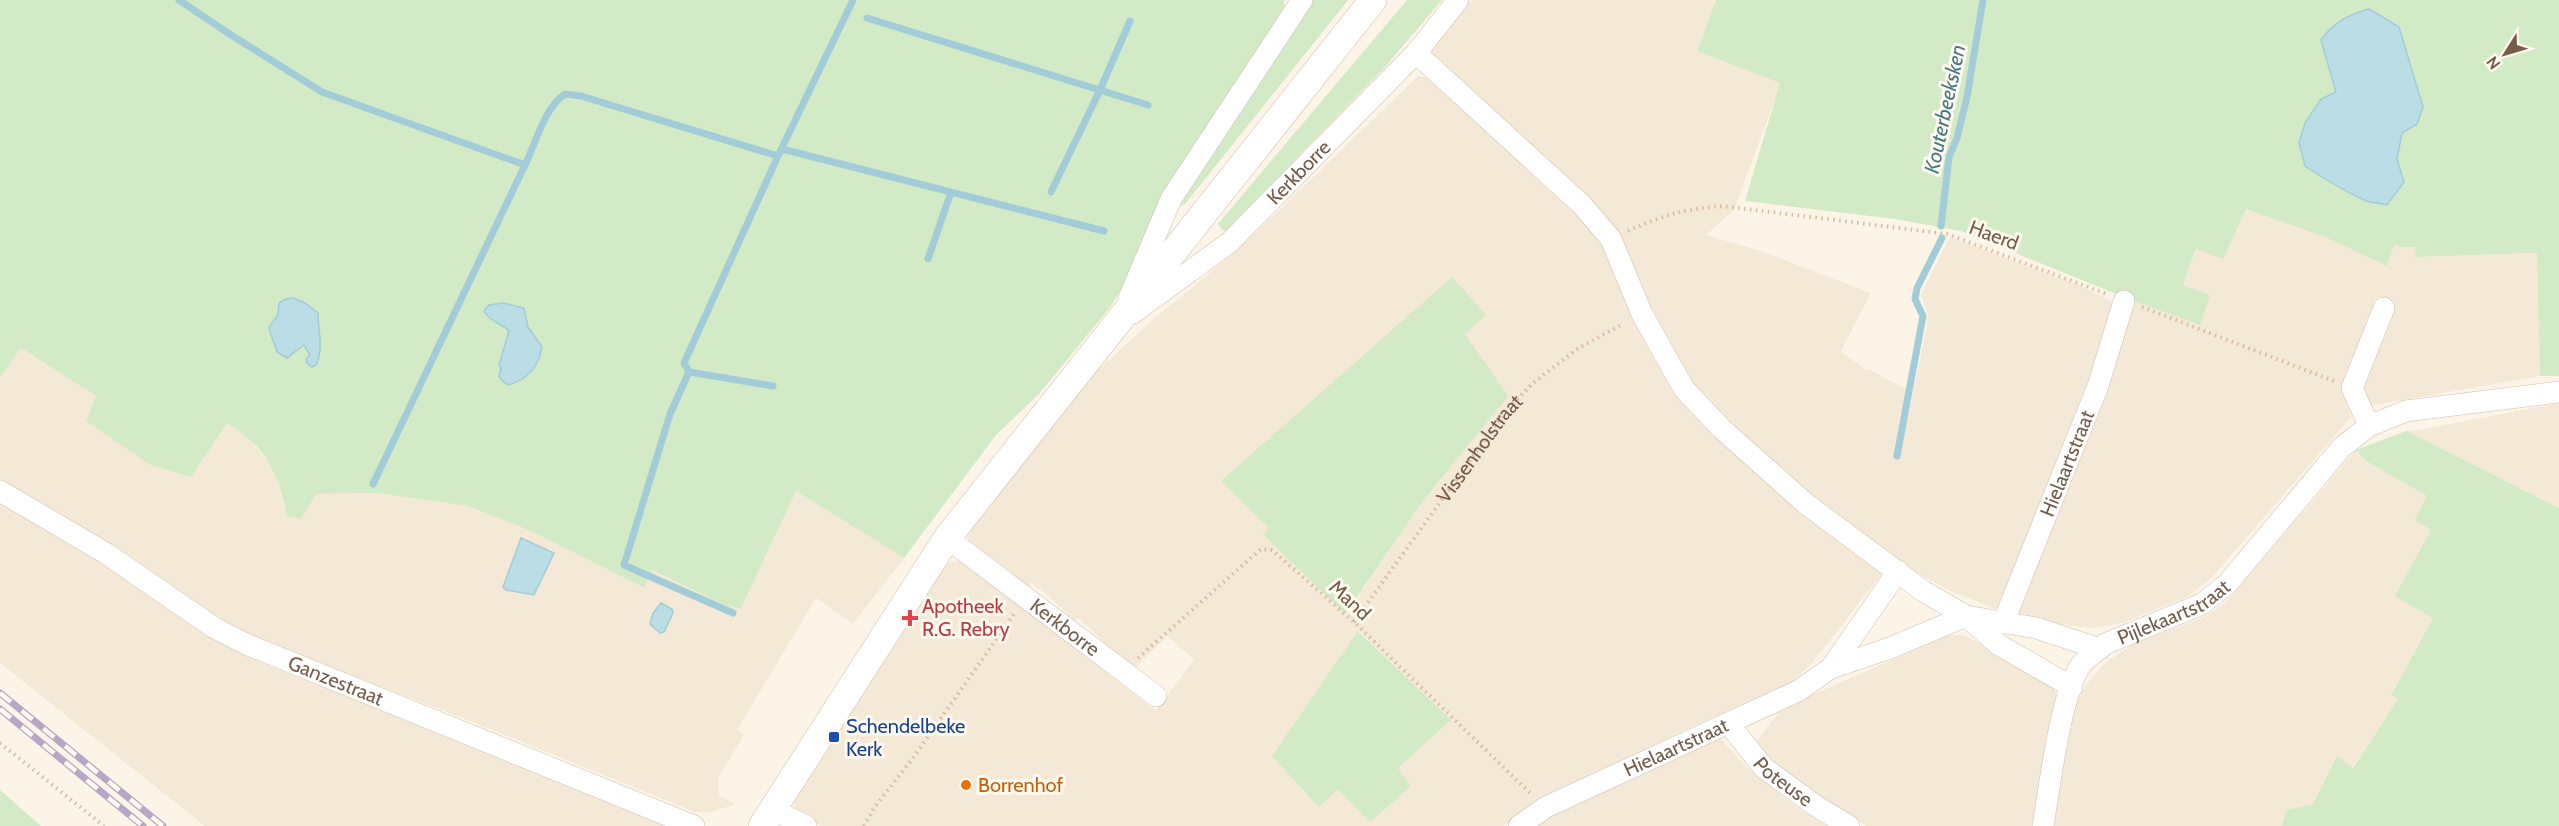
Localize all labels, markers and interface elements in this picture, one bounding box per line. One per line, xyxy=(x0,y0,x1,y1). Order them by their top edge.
north arrow xyxy=(2475,24,2535,84)
water label: Kouterbeeksken xyxy=(1919,42,1970,175)
text: N xyxy=(2482,52,2504,73)
street label: Kerkborre xyxy=(1262,135,1336,210)
street label: Haerd xyxy=(1966,215,2022,255)
street label: Vissenholstraat xyxy=(1431,389,1528,508)
street label: Hielaartstraat xyxy=(2035,406,2099,520)
street label: Pijlekaartstraat xyxy=(2114,574,2235,650)
street label: Mand xyxy=(1324,575,1376,625)
street label: Kerkborre xyxy=(1026,593,1105,661)
place label: Apotheek R.G. Rebry xyxy=(922,594,1009,641)
marker: Apotheek R.G. Rebry xyxy=(903,611,917,625)
street label: Ganzestraat xyxy=(285,650,387,711)
street label: Hielaartstraat xyxy=(1620,713,1732,782)
place label: Schendelbeke Kerk xyxy=(846,714,965,761)
marker: Schendelbeke Kerk xyxy=(827,730,841,744)
street label: Poteuse xyxy=(1748,752,1817,812)
place label: Borrenhof xyxy=(978,773,1063,797)
marker: Borrenhof xyxy=(959,778,973,792)

